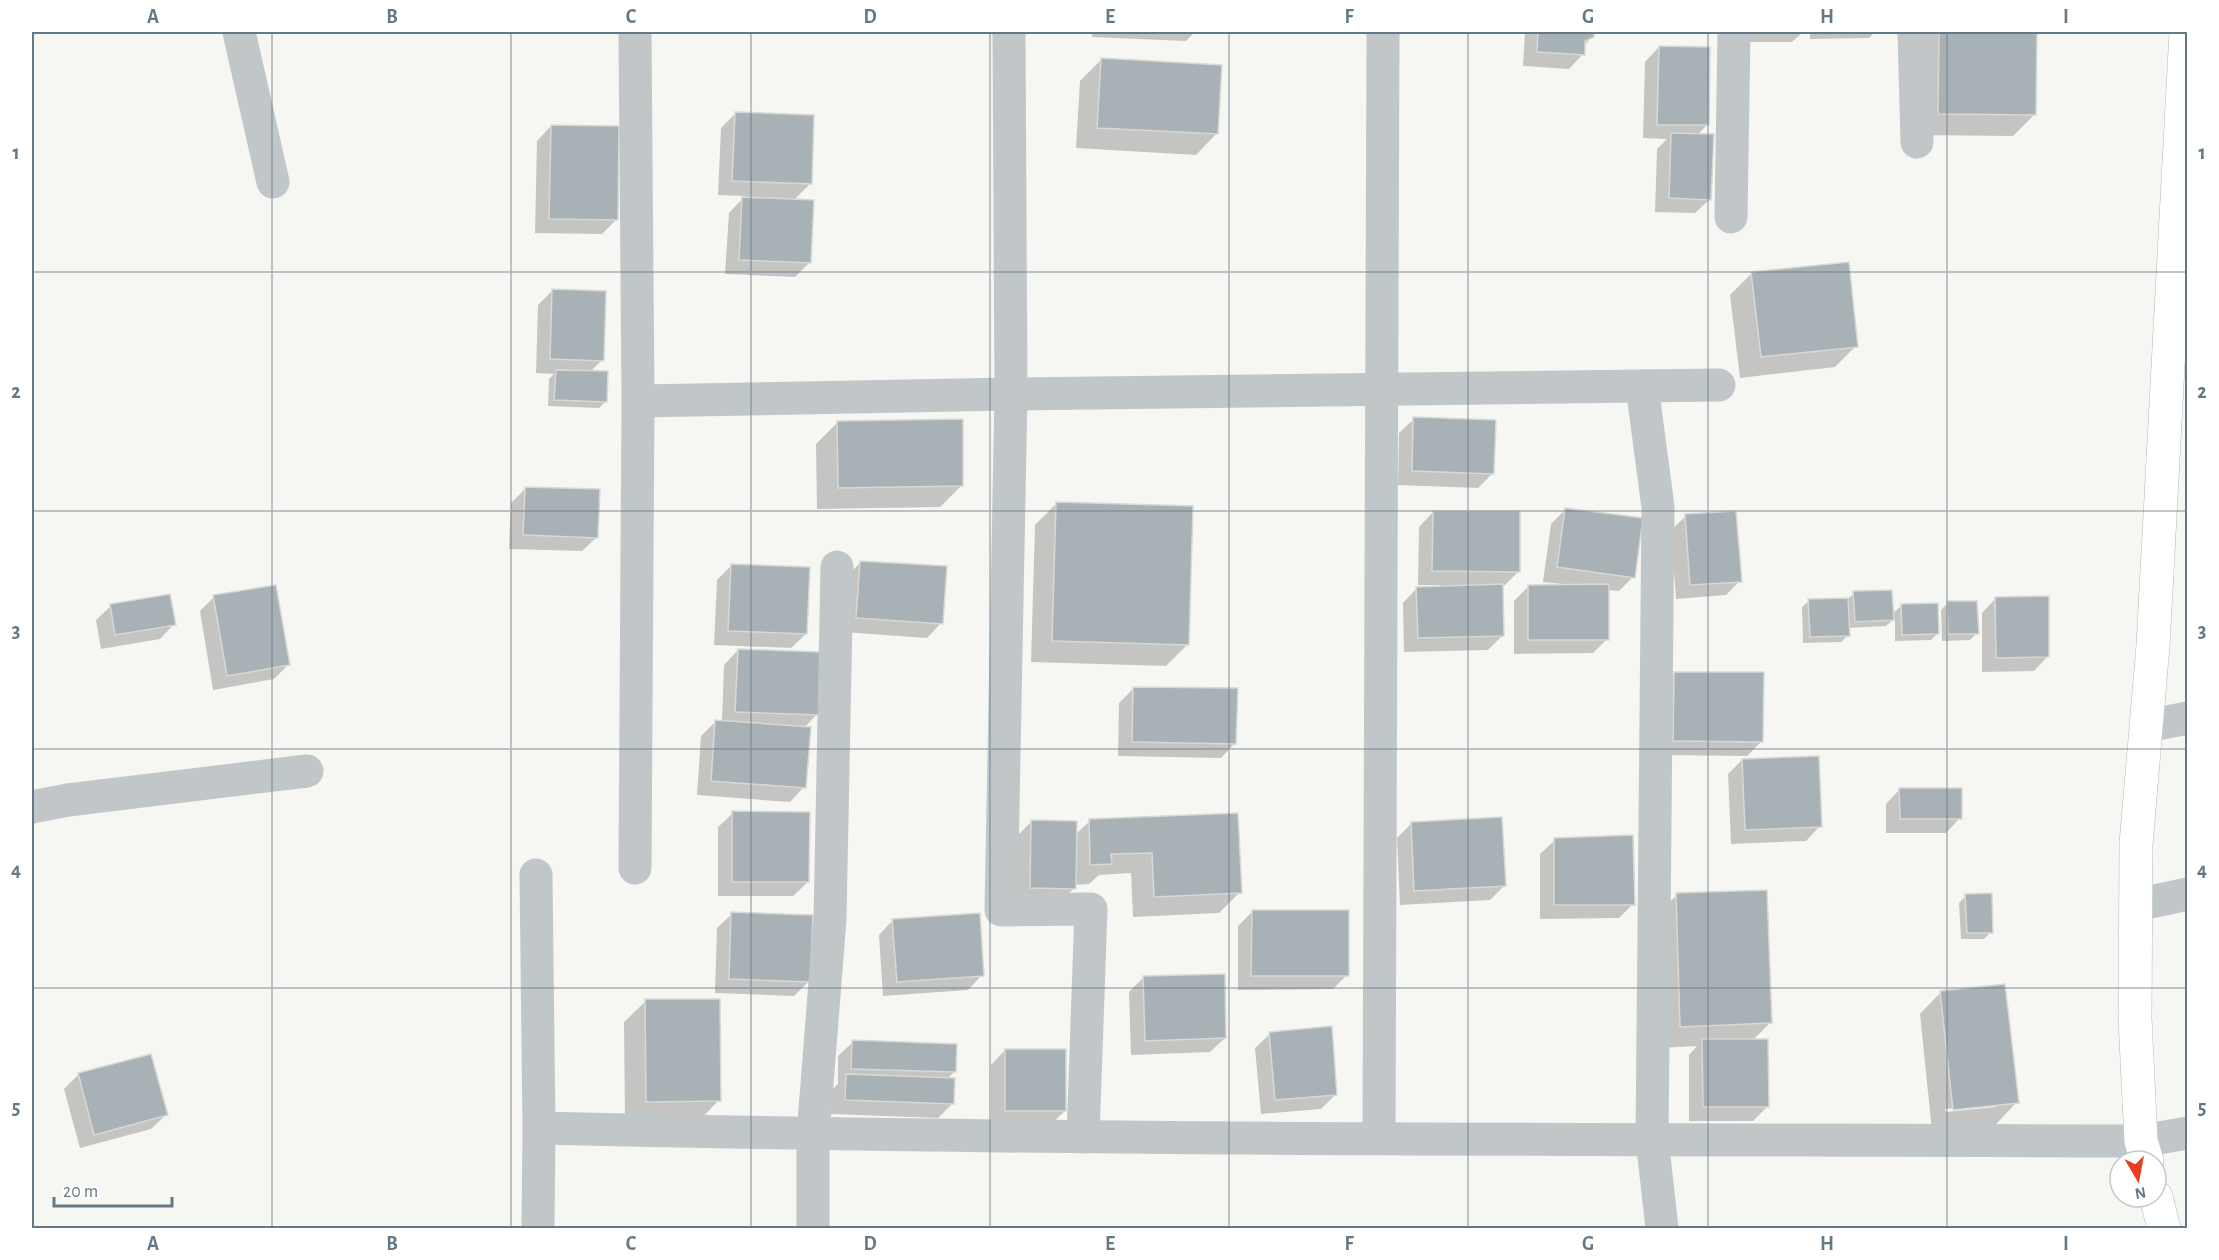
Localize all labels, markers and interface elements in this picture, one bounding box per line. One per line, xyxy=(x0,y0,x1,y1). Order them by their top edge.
text: A xyxy=(147,7,159,27)
text: B xyxy=(386,7,398,27)
text: C xyxy=(626,7,637,27)
text: D xyxy=(863,7,877,27)
text: E xyxy=(1105,7,1115,27)
text: F xyxy=(1344,7,1354,27)
text: G xyxy=(1582,7,1594,27)
text: H xyxy=(1820,7,1834,27)
text: I xyxy=(2063,7,2069,27)
text: 1 xyxy=(12,143,20,163)
text: 1 xyxy=(2198,143,2206,163)
text: 2 xyxy=(11,382,21,402)
text: 2 xyxy=(2197,382,2207,402)
text: 3 xyxy=(12,621,20,641)
text: 3 xyxy=(2198,621,2206,641)
text: 4 xyxy=(11,860,21,880)
text: 4 xyxy=(2197,860,2207,880)
text: 5 xyxy=(12,1098,20,1118)
text: 5 xyxy=(2198,1098,2206,1118)
north arrow xyxy=(2108,1149,2168,1209)
scale bar xyxy=(54,1170,172,1208)
text: 20 m xyxy=(63,1183,98,1201)
text: N xyxy=(2134,1184,2147,1202)
text: A xyxy=(147,1234,159,1254)
text: B xyxy=(386,1234,398,1254)
text: C xyxy=(626,1234,637,1254)
text: D xyxy=(863,1234,877,1254)
text: E xyxy=(1105,1234,1115,1254)
text: F xyxy=(1344,1234,1354,1254)
text: G xyxy=(1582,1234,1594,1254)
text: H xyxy=(1820,1234,1834,1254)
text: I xyxy=(2063,1234,2069,1254)

